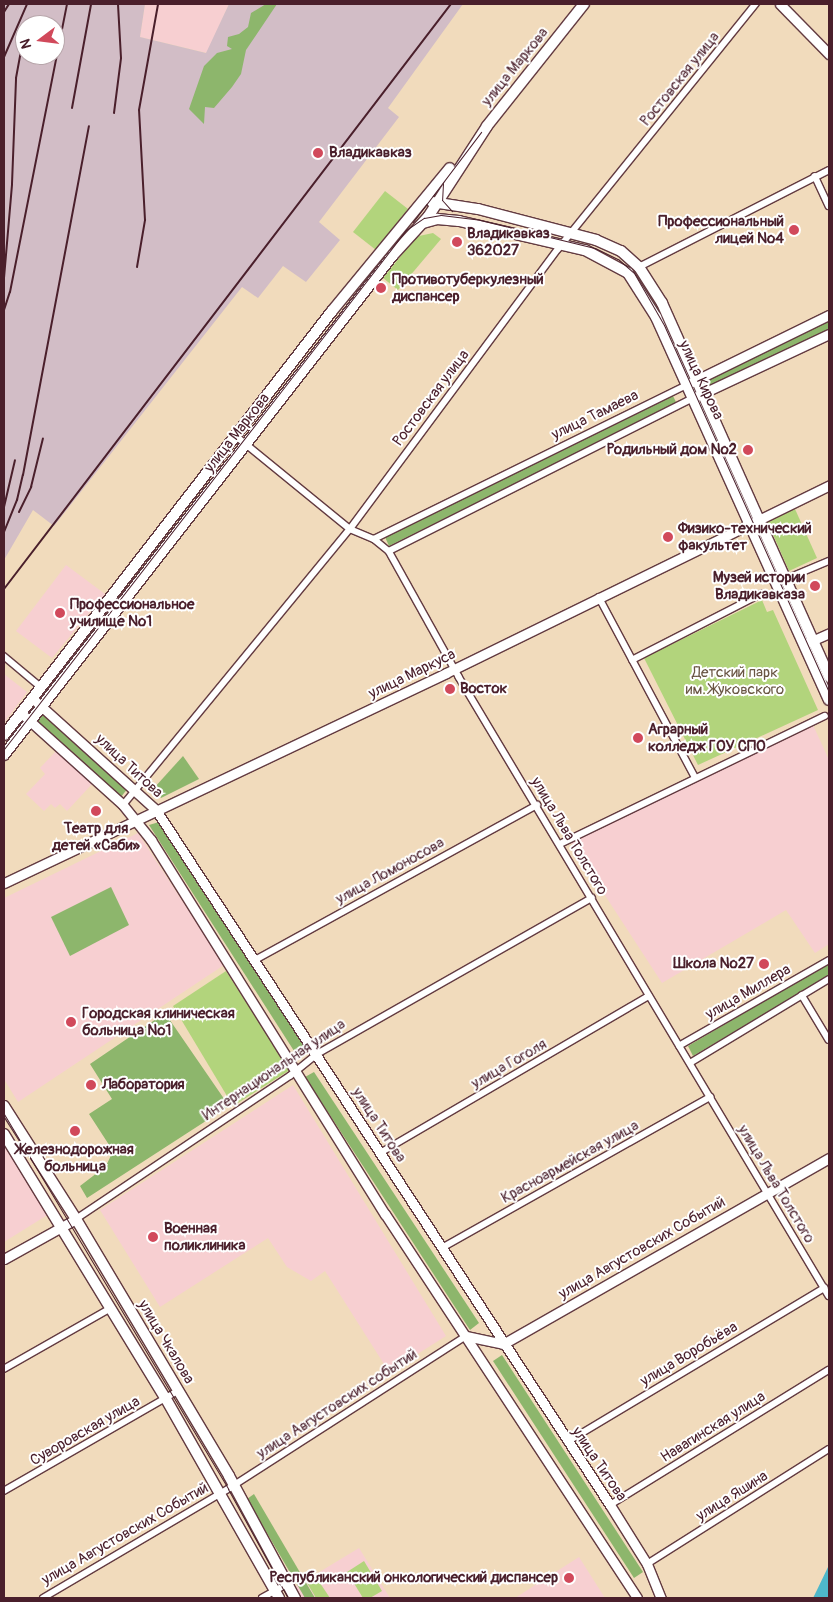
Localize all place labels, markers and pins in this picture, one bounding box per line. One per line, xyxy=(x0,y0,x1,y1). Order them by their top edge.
place label: Владикавказ xyxy=(329,144,412,162)
marker: Владикавказ xyxy=(311,146,325,160)
place label: Профессиональный лицей №4 xyxy=(658,212,784,247)
place label: Владикавказ 362027 xyxy=(467,224,550,259)
marker: Профессиональный лицей №4 xyxy=(788,224,800,236)
marker: Владикавказ 362027 xyxy=(451,236,463,248)
place label: Противотуберкулезный диспансер xyxy=(392,270,544,305)
marker: Противотуберкулезный диспансер xyxy=(374,281,388,295)
place label: Родильный дом №2 xyxy=(607,441,737,459)
marker: Родильный дом №2 xyxy=(741,443,755,457)
place label: Физико-технический факультет xyxy=(678,519,812,554)
marker: Физико-технический факультет xyxy=(662,531,674,543)
place label: Музей истории Владикавказа xyxy=(713,568,805,603)
marker: Музей истории Владикавказа xyxy=(809,580,821,592)
place label: Профессиональное училище №1 xyxy=(70,595,194,630)
marker: Профессиональное училище №1 xyxy=(54,607,66,619)
place label: Восток xyxy=(460,680,507,698)
marker: Восток xyxy=(444,683,456,695)
place label: Аграрный колледж ГОУ СПО xyxy=(648,720,766,755)
marker: Аграрный колледж ГОУ СПО xyxy=(632,732,644,744)
marker: Театр для детей «Саби» xyxy=(90,805,102,817)
place label: Театр для детей «Саби» xyxy=(52,819,140,854)
place label: Школа №27 xyxy=(673,955,754,973)
marker: Школа №27 xyxy=(758,958,770,970)
place label: Городская клиническая больница №1 xyxy=(82,1004,235,1039)
marker: Городская клиническая больница №1 xyxy=(64,1015,78,1029)
place label: Лаборатория xyxy=(102,1076,185,1094)
marker: Лаборатория xyxy=(84,1078,98,1092)
marker: Железнодорожная больница xyxy=(68,1124,82,1138)
place label: Железнодорожная больница xyxy=(16,1140,134,1175)
place label: Военная поликлиника xyxy=(164,1219,245,1254)
marker: Военная поликлиника xyxy=(146,1230,160,1244)
place label: Республиканский онкологический диспансер xyxy=(270,1569,558,1587)
marker: Республиканский онкологический диспансер xyxy=(562,1571,576,1585)

